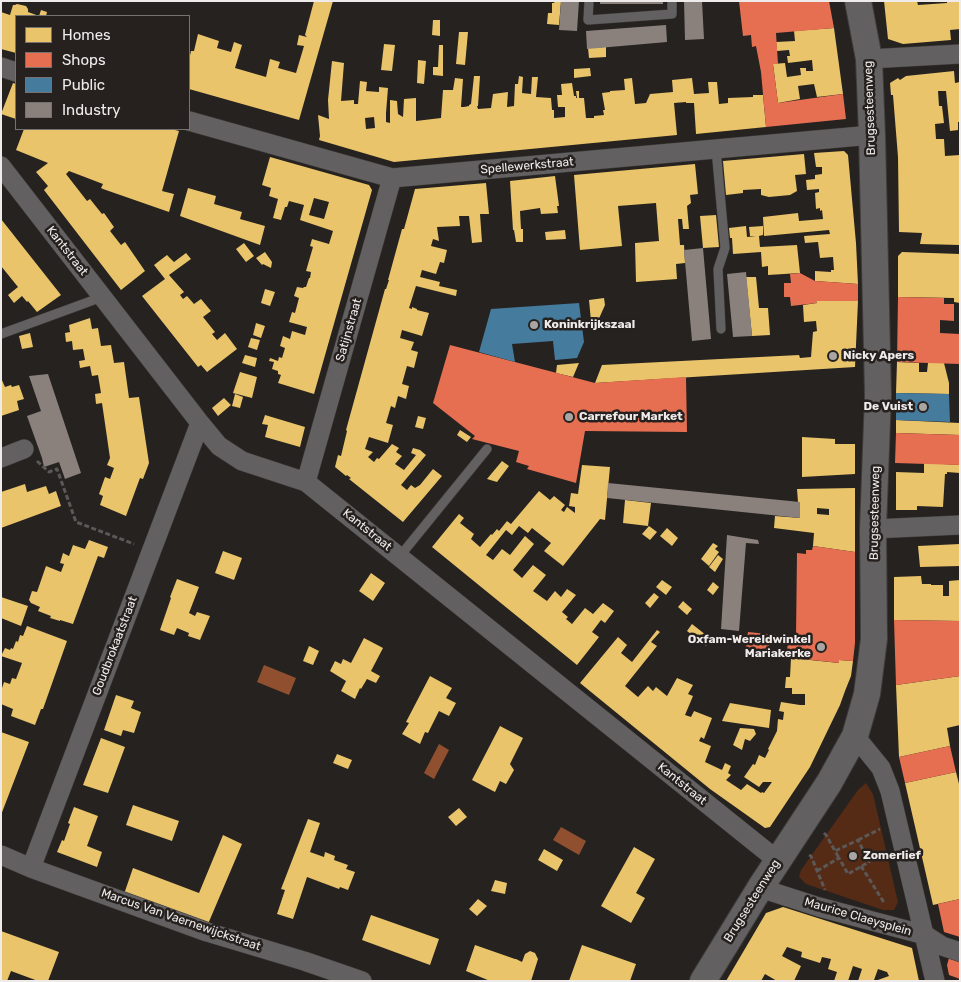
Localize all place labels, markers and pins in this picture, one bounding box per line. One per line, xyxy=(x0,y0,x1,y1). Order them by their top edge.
place label: Koninkrijkszaal xyxy=(544,318,635,332)
marker: Koninkrijkszaal xyxy=(528,319,540,331)
place label: Nicky Apers xyxy=(843,349,914,363)
marker: Nicky Apers xyxy=(827,350,839,362)
place label: De Vuist xyxy=(863,400,913,414)
marker: De Vuist xyxy=(917,401,929,413)
place label: Carrefour Market xyxy=(579,410,683,424)
marker: Carrefour Market xyxy=(563,411,575,423)
place label: Oxfam-Wereldwinkel Mariakerke xyxy=(688,633,811,661)
marker: Oxfam-Wereldwinkel Mariakerke xyxy=(815,641,827,653)
place label: Zomerlief xyxy=(863,849,921,863)
marker: Zomerlief xyxy=(847,850,859,862)

